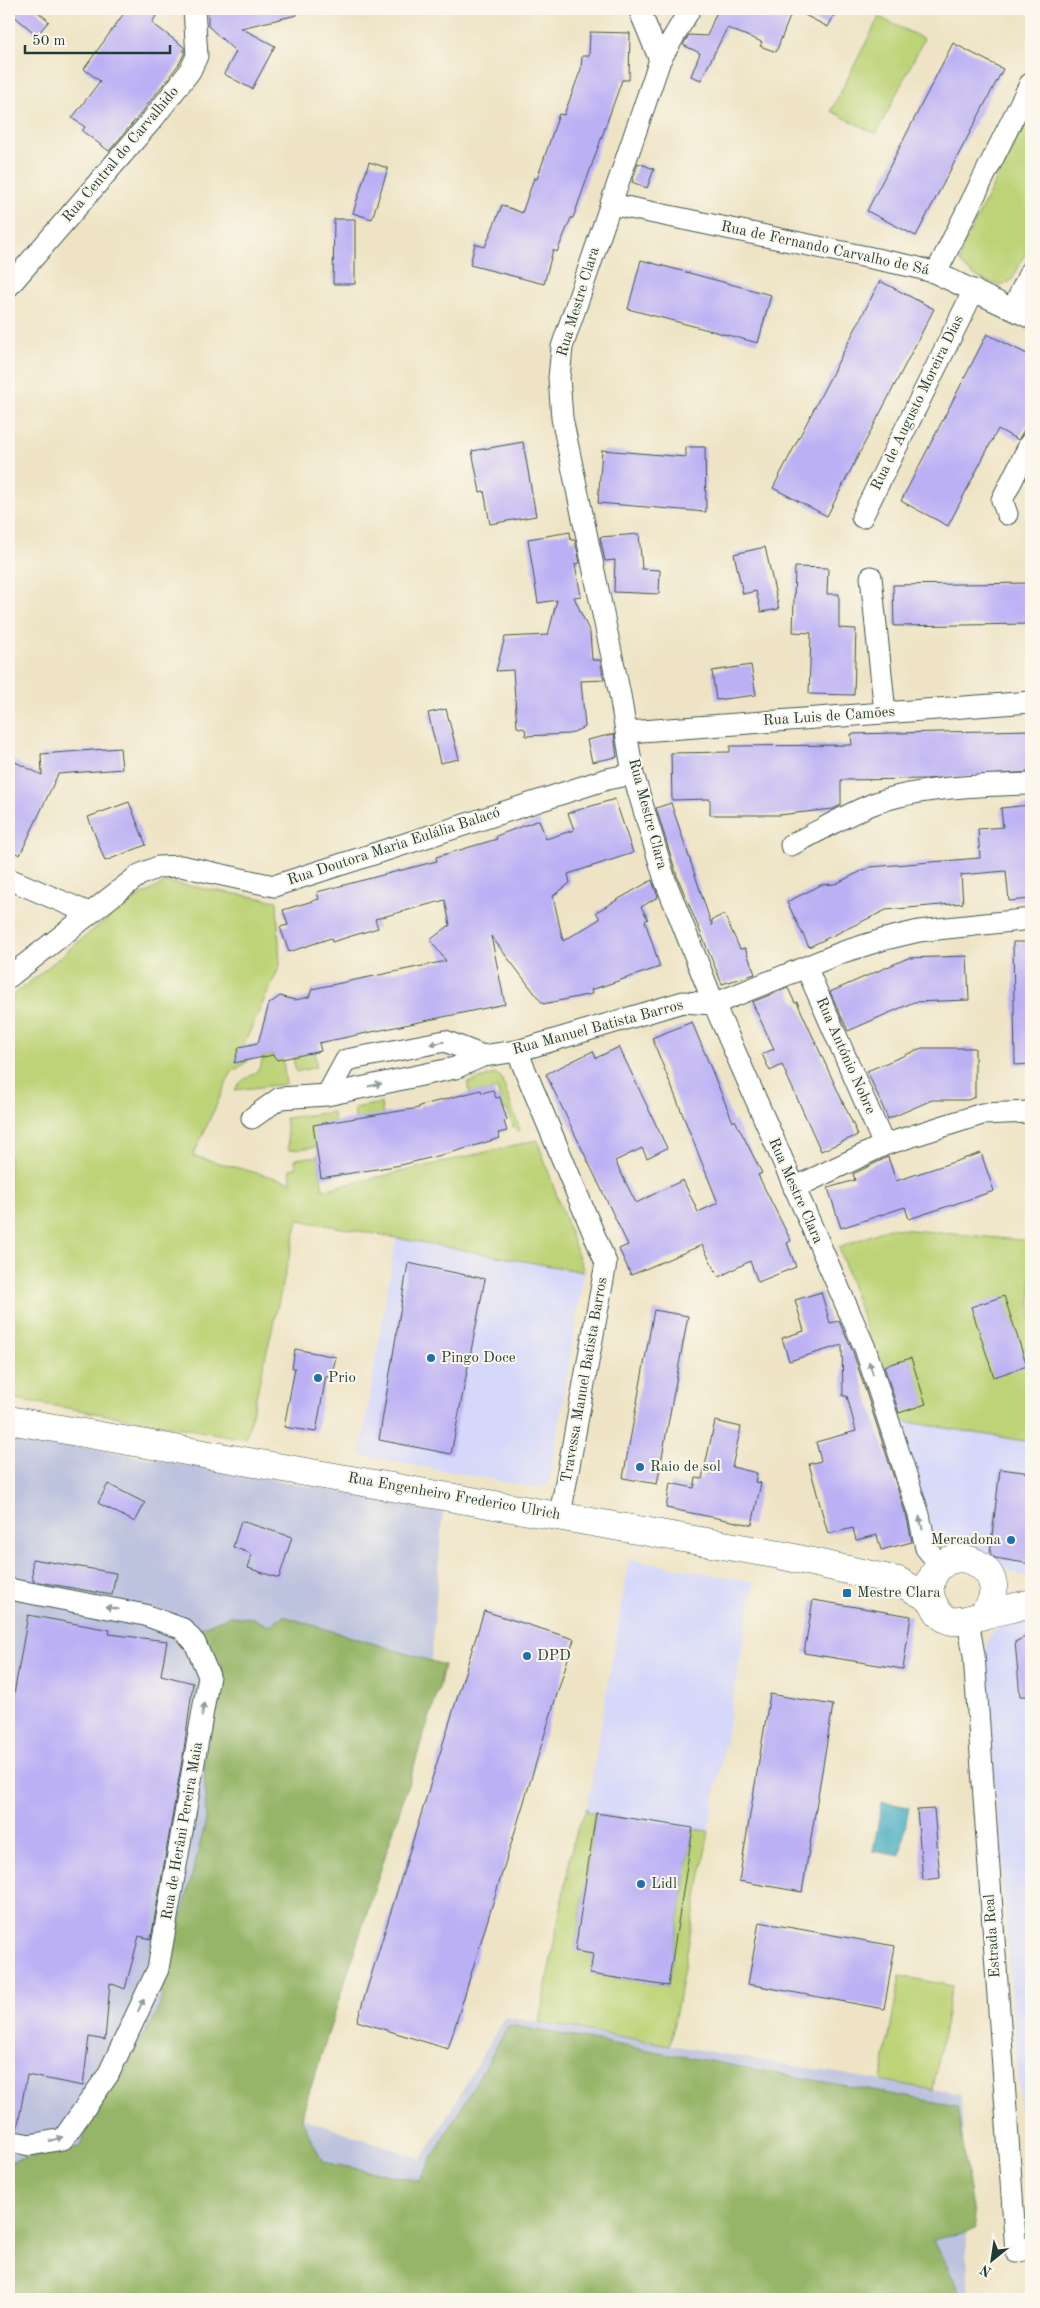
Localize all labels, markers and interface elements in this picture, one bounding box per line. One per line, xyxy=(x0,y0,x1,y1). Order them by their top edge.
scale bar xyxy=(25,22,170,54)
text: 50 m xyxy=(32,34,66,49)
street label: Rua Central do Carvalhido xyxy=(60,84,182,226)
street label: Rua de Fernando Carvalho de Sá xyxy=(720,220,931,279)
street label: Rua Mestre Clara xyxy=(555,245,603,359)
street label: Rua de Augusto Moreira Dias xyxy=(869,313,967,493)
street label: Rua Luis de Camões xyxy=(762,705,896,729)
street label: Rua Mestre Clara xyxy=(625,757,669,872)
street label: Rua Doutora Maria Eulália Balacó xyxy=(286,805,502,889)
street label: Rua António Nobre xyxy=(812,995,878,1117)
street label: Rua Manuel Batista Barros xyxy=(511,998,685,1058)
one-way arrow xyxy=(429,1039,445,1047)
one-way arrow xyxy=(367,1081,382,1089)
street label: Rua Mestre Clara xyxy=(765,1136,825,1247)
street label: Travessa Manuel Batista Barros xyxy=(560,1276,610,1484)
place label: Pingo Doce xyxy=(441,1351,516,1366)
marker: Pingo Doce xyxy=(425,1352,437,1364)
one-way arrow xyxy=(867,1361,874,1376)
place label: Prio xyxy=(328,1371,356,1386)
marker: Prio xyxy=(312,1372,324,1384)
place label: Raio de sol xyxy=(650,1460,721,1475)
marker: Raio de sol xyxy=(634,1461,646,1473)
street label: Rua Engenheiro Frederico Ulrich xyxy=(346,1471,562,1523)
one-way arrow xyxy=(917,1515,925,1530)
place label: Mercadona xyxy=(931,1533,1002,1548)
marker: Mercadona xyxy=(1005,1534,1017,1546)
place label: Mestre Clara xyxy=(857,1586,941,1601)
marker: Mestre Clara xyxy=(841,1587,853,1599)
one-way arrow xyxy=(104,1604,120,1612)
place label: DPD xyxy=(537,1649,571,1664)
marker: DPD xyxy=(521,1650,533,1662)
one-way arrow xyxy=(200,1701,208,1717)
street label: Rua de Herâni Pereira Maia xyxy=(160,1740,206,1921)
place label: Lidl xyxy=(651,1877,677,1892)
marker: Lidl xyxy=(635,1878,647,1890)
street label: Estrada Real xyxy=(983,1893,1003,1979)
one-way arrow xyxy=(137,1997,146,2012)
one-way arrow xyxy=(49,2135,64,2143)
north arrow xyxy=(968,2236,1018,2286)
text: N xyxy=(978,2262,994,2279)

